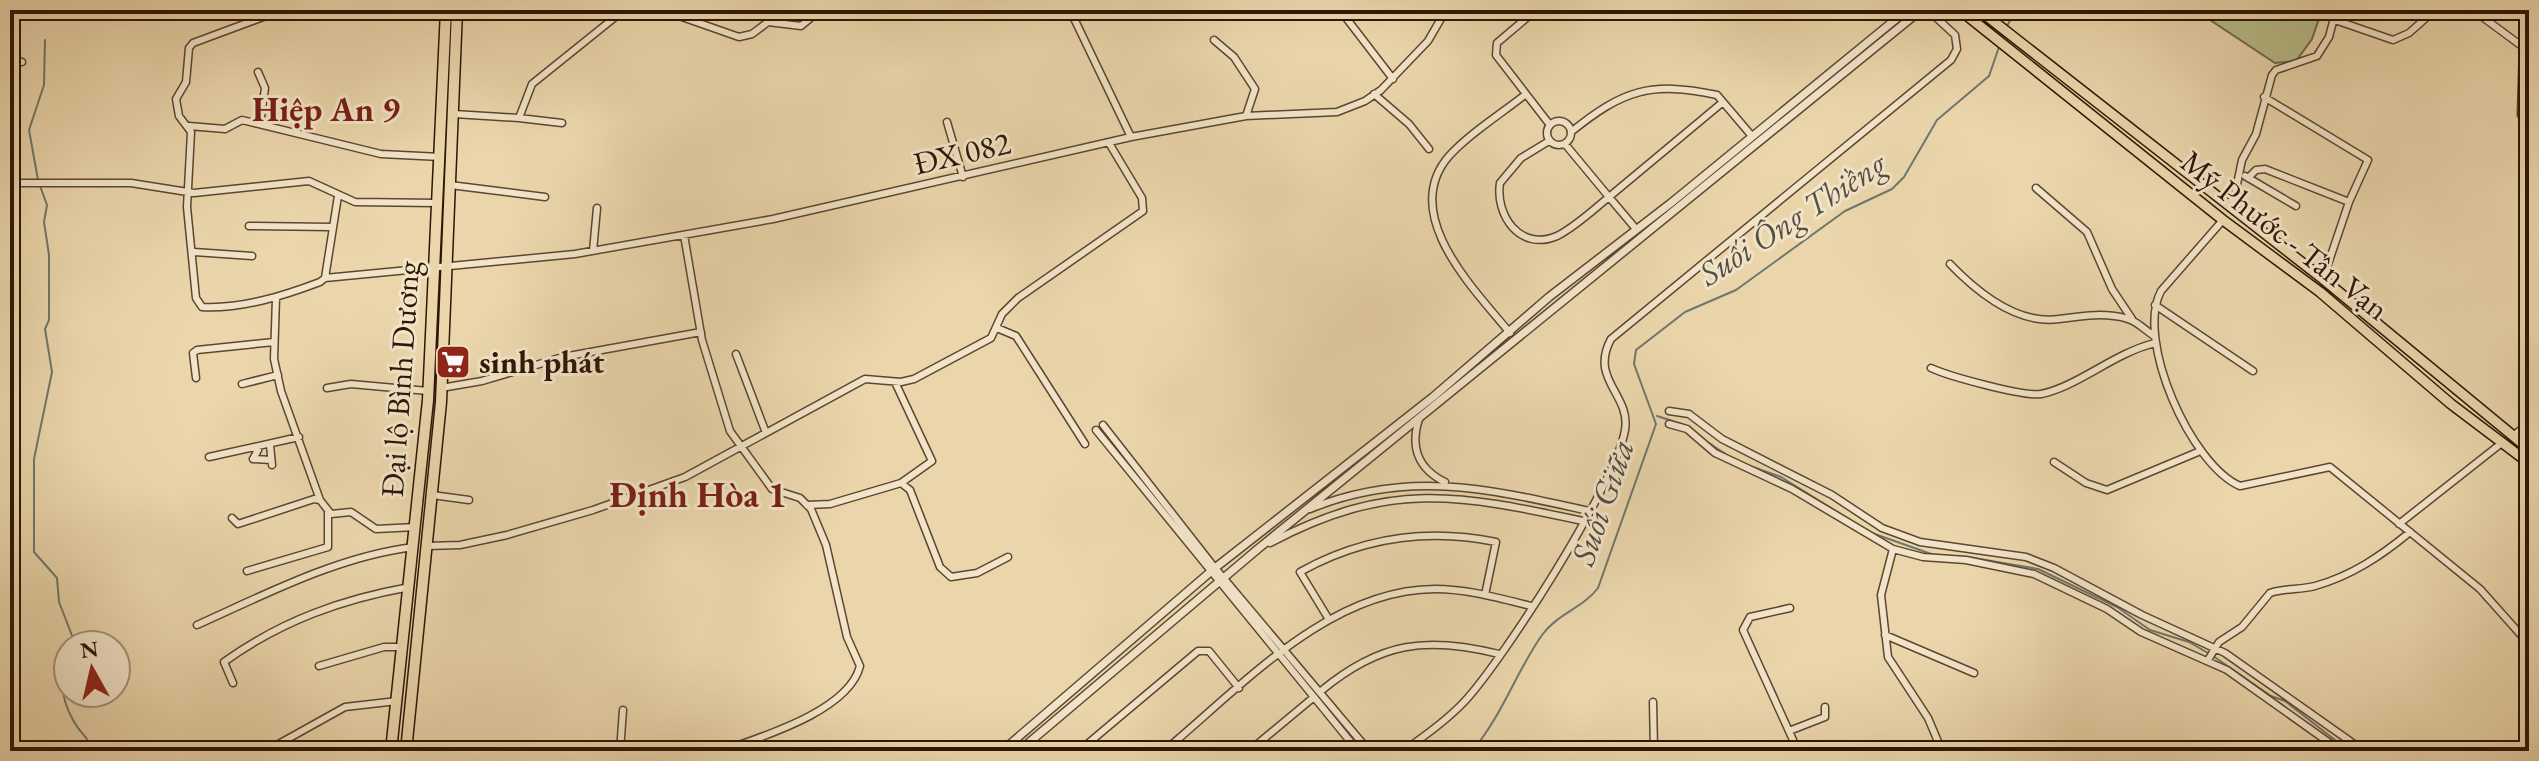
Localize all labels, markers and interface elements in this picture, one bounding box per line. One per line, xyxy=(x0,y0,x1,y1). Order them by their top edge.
district label: Hiệp An 9 xyxy=(252,87,400,131)
street label: ĐX 082 xyxy=(909,121,1015,184)
water label: Suối Ông Thiềng xyxy=(1689,140,1895,296)
street label: Mỹ Phước - Tân Vạn xyxy=(2172,141,2398,329)
street label: Đại lộ Bình Dương xyxy=(371,258,429,498)
place label: sinh phát xyxy=(479,341,605,383)
supermarket icon: sinh phát xyxy=(434,343,472,381)
water label: Suối Giữa xyxy=(1560,433,1644,572)
district label: Định Hòa 1 xyxy=(609,471,787,518)
north arrow xyxy=(52,629,132,709)
text: N xyxy=(78,634,100,665)

